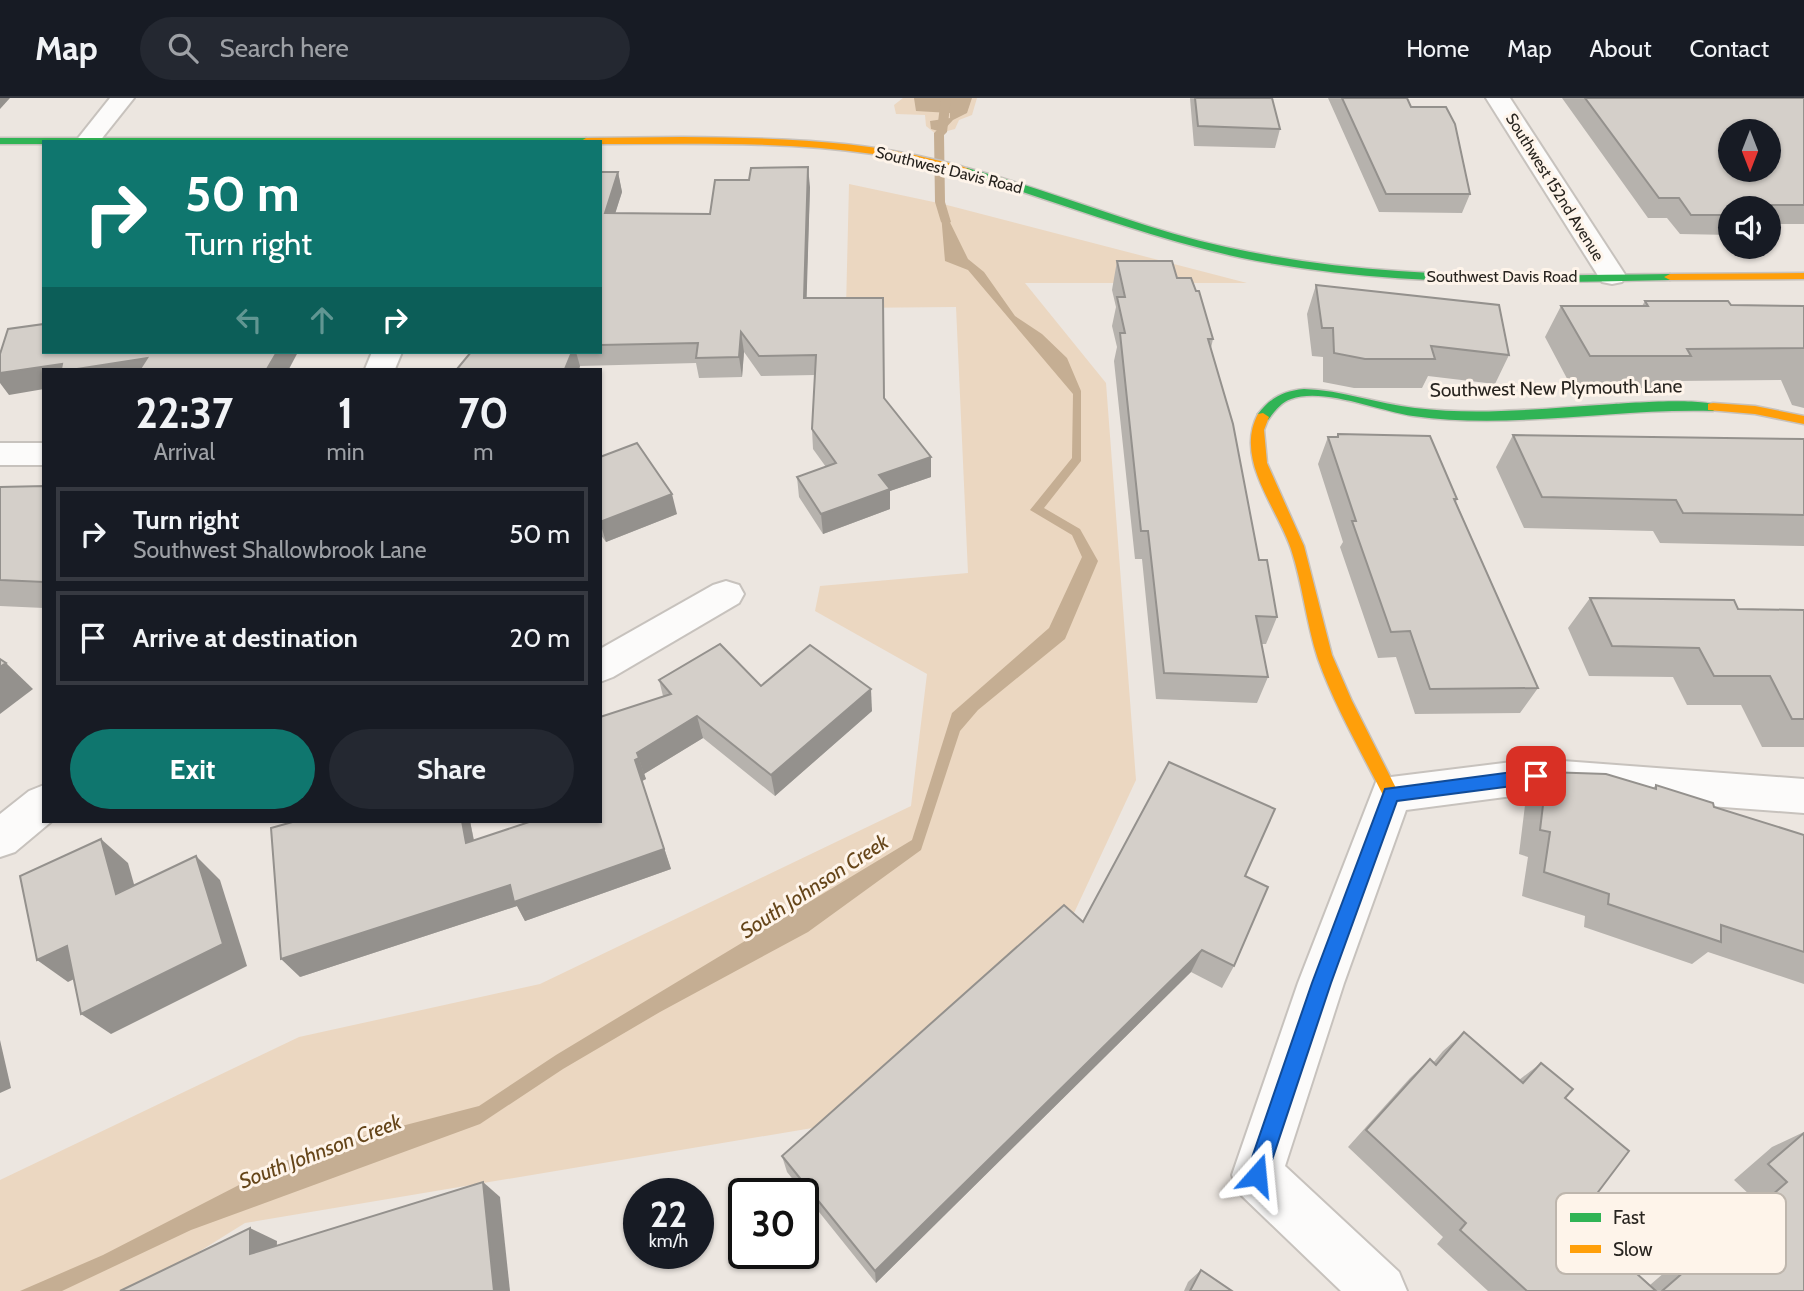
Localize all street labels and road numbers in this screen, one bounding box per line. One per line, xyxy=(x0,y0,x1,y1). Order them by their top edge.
street label: Southwest 152nd Avenue xyxy=(1502,110,1608,264)
street label: Southwest Davis Road xyxy=(873,143,1025,197)
street label: Southwest Davis Road xyxy=(1427,267,1577,286)
street label: Southwest New Plymouth Lane xyxy=(1429,374,1683,402)

